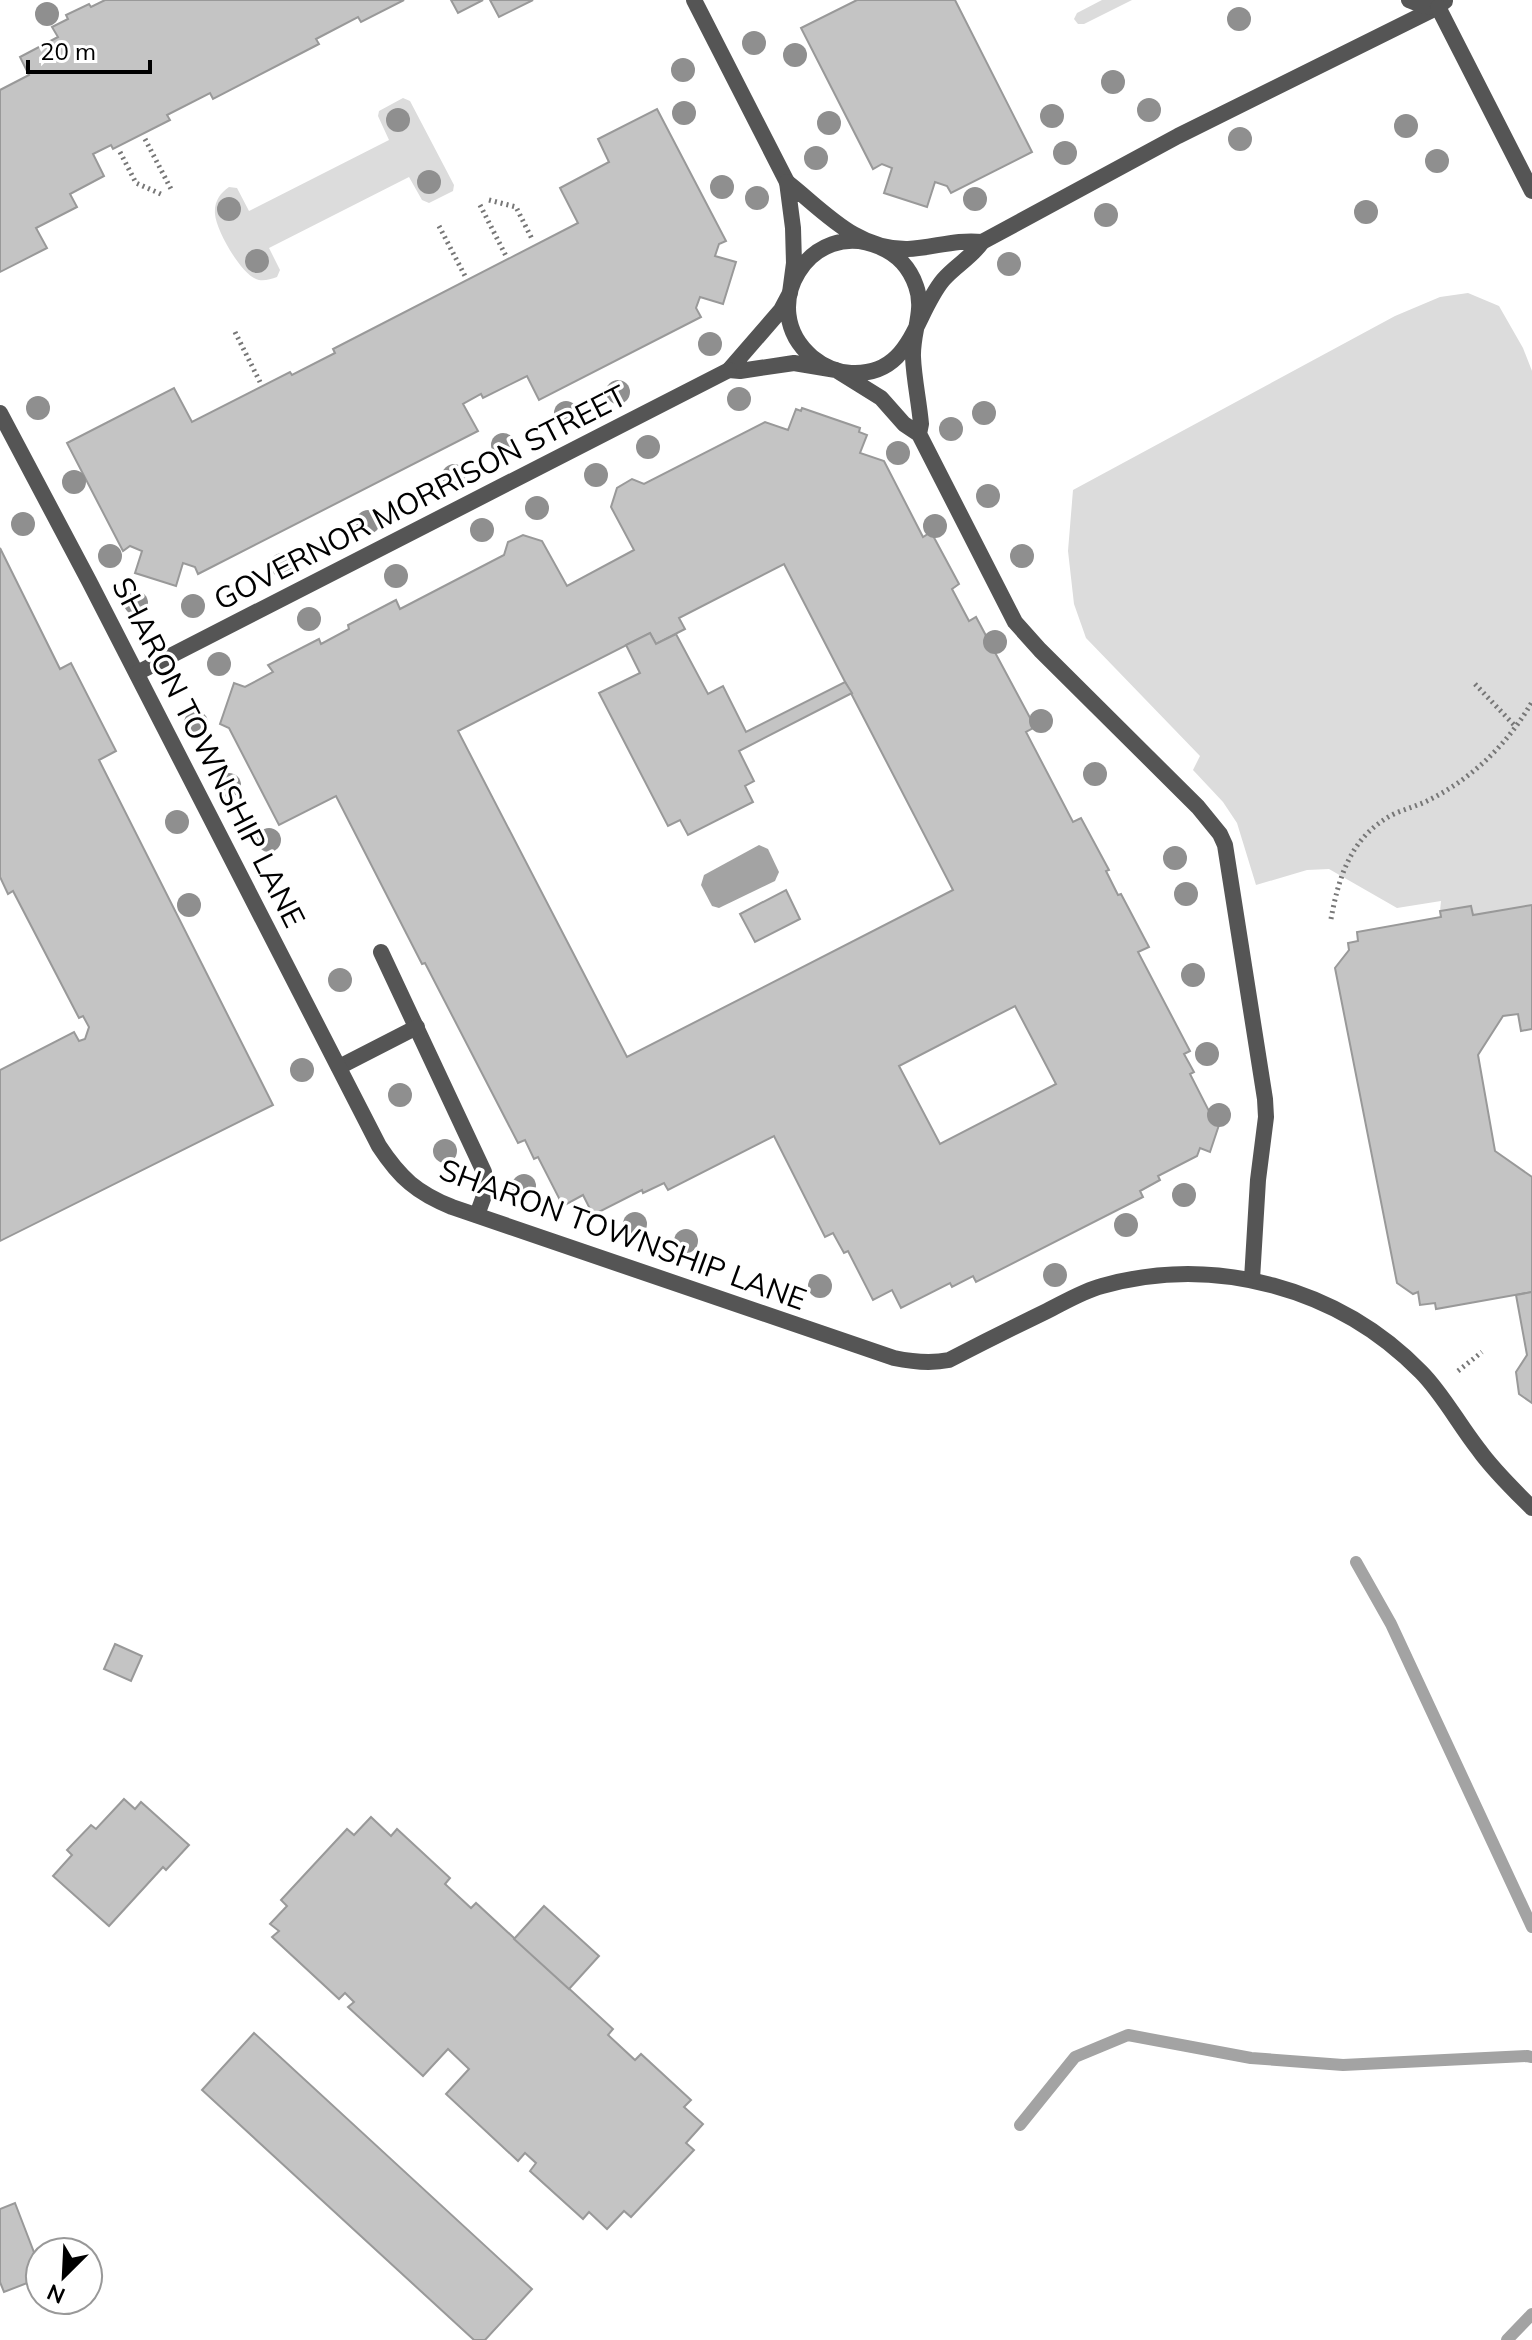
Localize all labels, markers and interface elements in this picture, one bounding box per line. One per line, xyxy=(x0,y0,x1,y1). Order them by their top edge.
scale bar xyxy=(28,24,150,74)
text: 20 m xyxy=(40,36,96,66)
street label: GOVERNOR MORRISON STREET xyxy=(207,376,633,618)
street label: SHARON TOWNSHIP LANE xyxy=(104,571,314,933)
street label: SHARON TOWNSHIP LANE xyxy=(434,1150,812,1318)
north arrow xyxy=(24,2236,104,2316)
text: N xyxy=(43,2278,69,2310)

